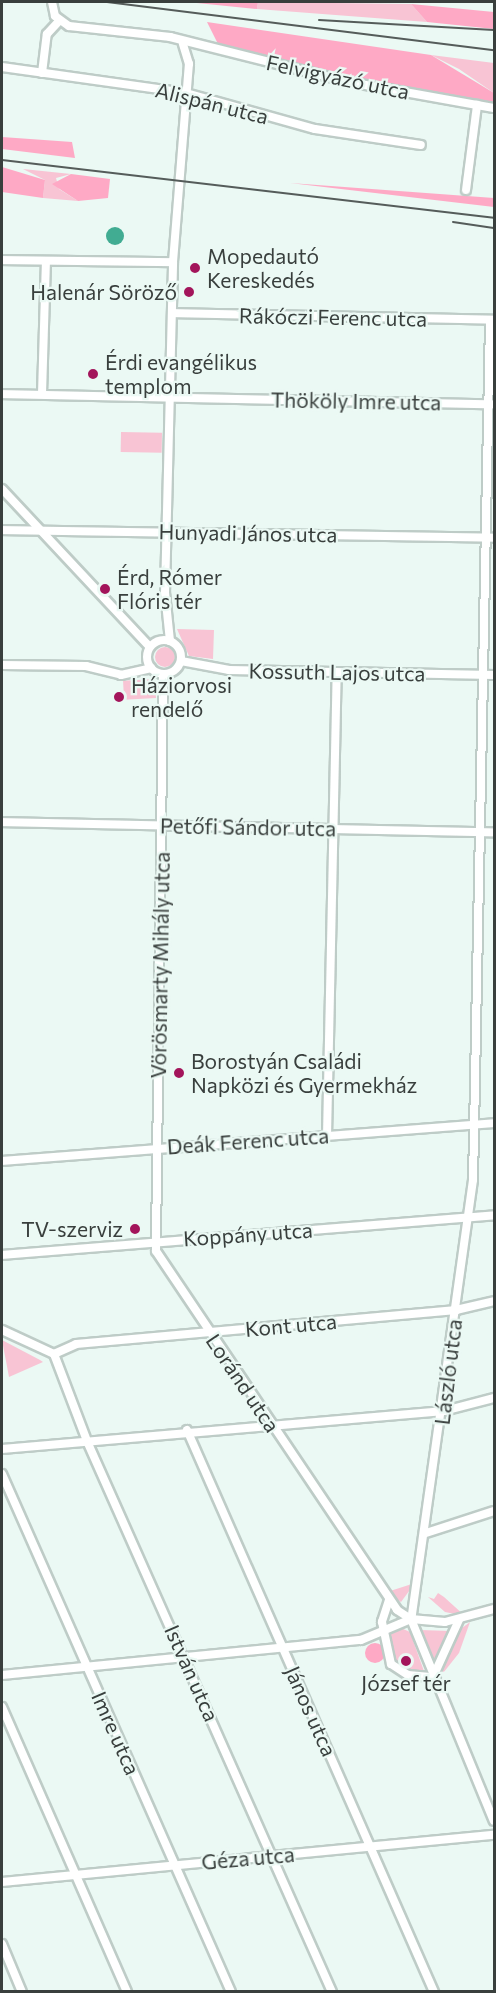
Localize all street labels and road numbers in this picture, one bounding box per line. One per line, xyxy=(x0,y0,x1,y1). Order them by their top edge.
street label: Felvigyázó utca xyxy=(264,50,412,104)
street label: Alispán utca xyxy=(153,77,271,129)
street label: Rákóczi Ferenc utca xyxy=(239,303,427,331)
street label: Thököly Imre utca xyxy=(270,387,442,415)
street label: Hunyadi János utca xyxy=(158,519,338,547)
street label: Kossuth Lajos utca xyxy=(248,658,426,686)
street label: Petőfi Sándor utca xyxy=(160,813,336,841)
street label: Vörösmarty Mihály utca xyxy=(145,851,175,1079)
street label: Deák Ferenc utca xyxy=(166,1123,330,1159)
street label: Koppány utca xyxy=(182,1217,314,1251)
street label: Kont utca xyxy=(244,1308,338,1342)
street label: László utca xyxy=(429,1318,467,1426)
street label: Loránd utca xyxy=(201,1329,285,1437)
street label: István utca xyxy=(160,1621,224,1725)
street label: János utca xyxy=(280,1662,342,1760)
street label: Imre utca xyxy=(86,1687,146,1779)
street label: Géza utca xyxy=(200,1841,296,1875)

